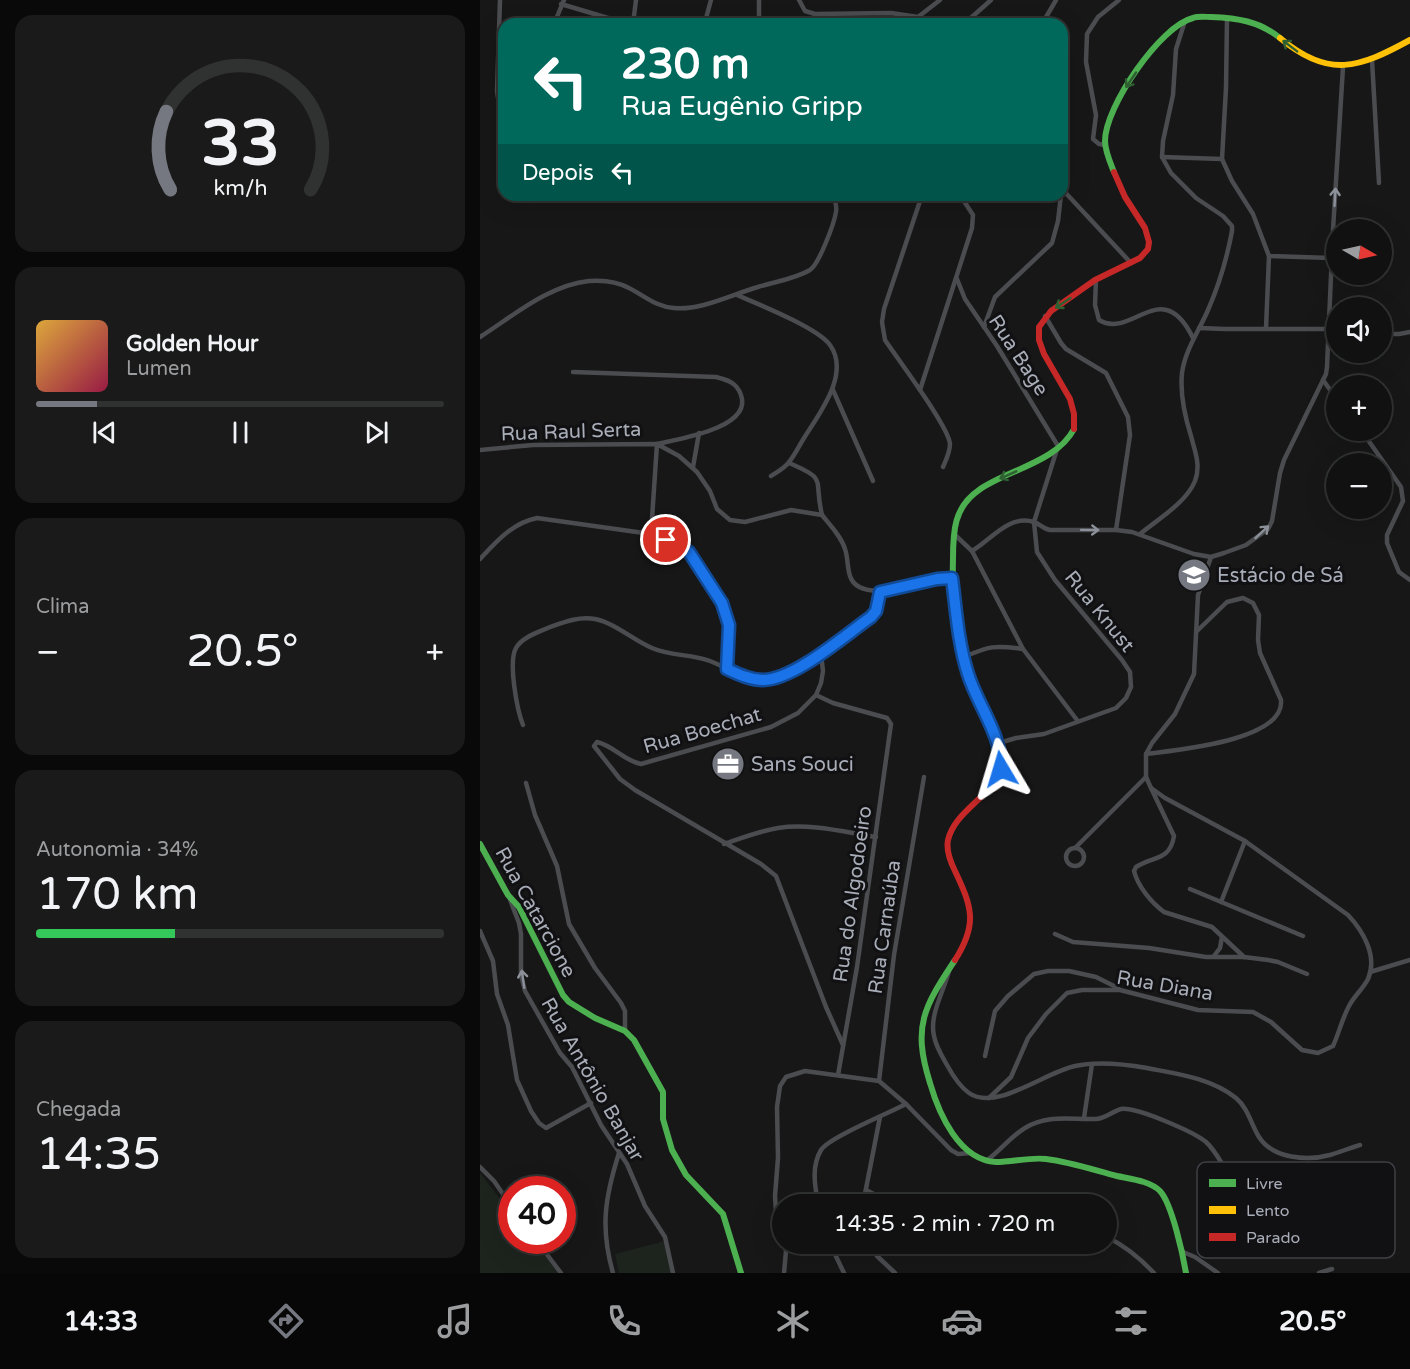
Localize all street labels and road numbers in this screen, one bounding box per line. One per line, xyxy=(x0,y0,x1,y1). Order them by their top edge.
street label: Rua Bage xyxy=(983,310,1053,401)
street label: Rua Raul Serta xyxy=(500,418,642,446)
street label: Rua Knust xyxy=(1059,566,1140,657)
street label: Rua Boechat xyxy=(641,703,764,759)
street label: Rua do Algodoeiro xyxy=(829,804,877,984)
street label: Rua Catarcione xyxy=(489,843,581,982)
street label: Rua Carnaúba xyxy=(864,859,906,996)
street label: Rua Diana xyxy=(1115,966,1215,1006)
street label: Rua Antônio Banjar xyxy=(535,993,649,1166)

